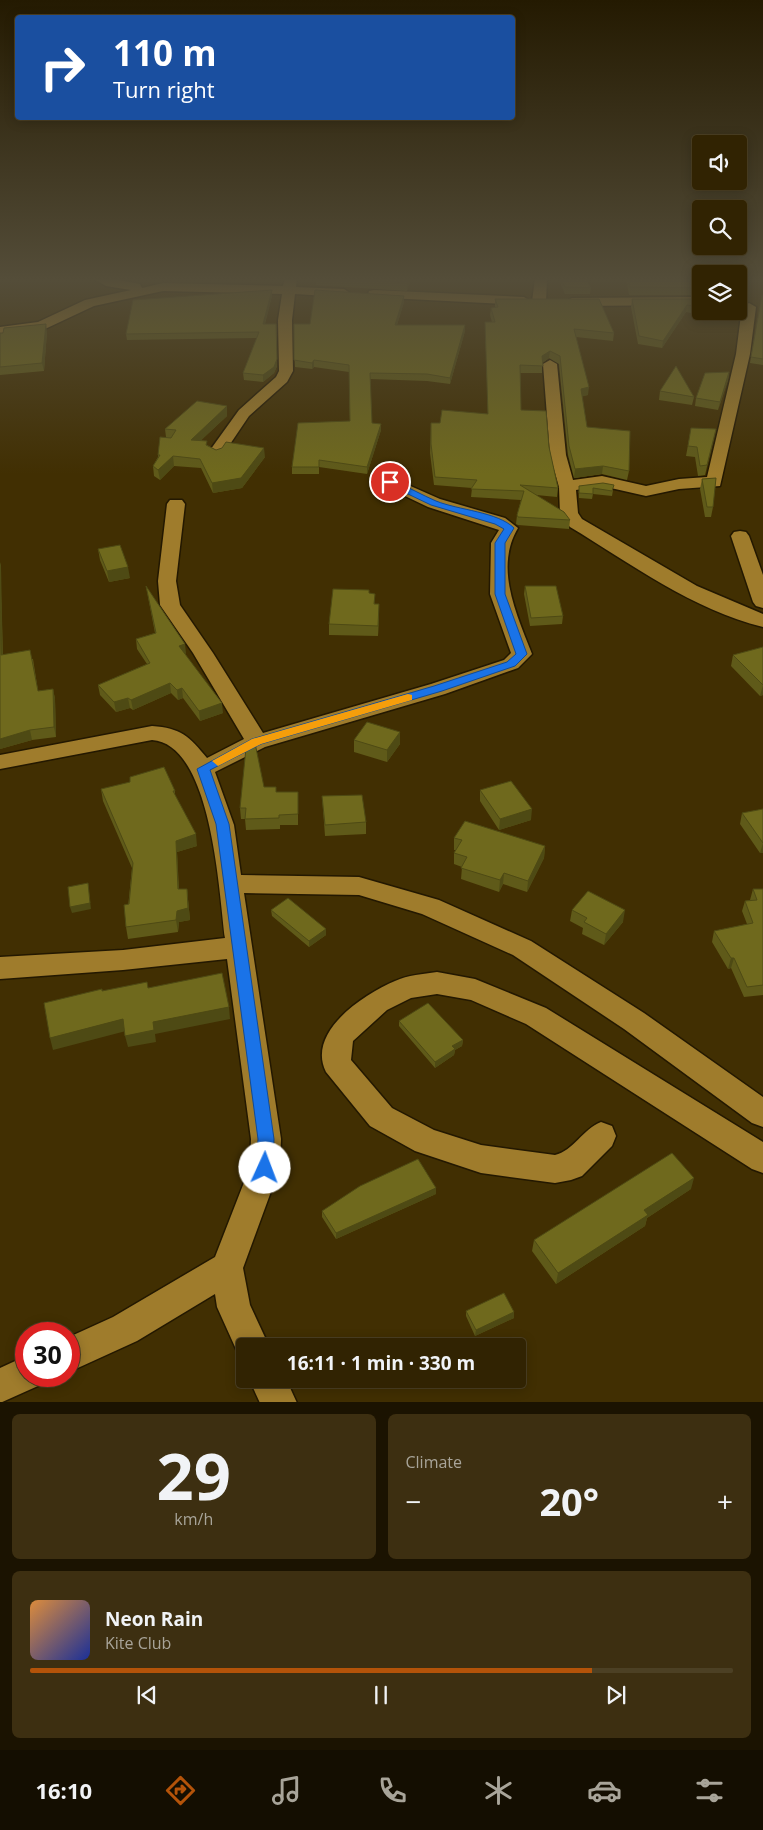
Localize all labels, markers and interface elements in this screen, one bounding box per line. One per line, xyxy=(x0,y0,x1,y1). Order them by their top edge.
text: 110 m xyxy=(113,29,217,76)
icon: right xyxy=(30,35,95,100)
text: Turn right xyxy=(113,74,215,104)
map controls xyxy=(692,135,747,320)
button: sound xyxy=(692,135,747,190)
button: search xyxy=(692,200,747,255)
button: layers xyxy=(692,265,747,320)
pin xyxy=(369,461,411,503)
icon: arrive xyxy=(376,468,404,496)
position arrow xyxy=(238,1141,290,1193)
speed limit sign: 30 xyxy=(15,1322,80,1387)
text: 16:11 · 1 min · 330 m xyxy=(287,1350,475,1376)
text: 29 xyxy=(157,1431,231,1519)
text: Climate xyxy=(406,1451,462,1473)
text: 20° xyxy=(539,1475,599,1527)
text: − xyxy=(406,1482,422,1520)
text: + xyxy=(717,1482,733,1520)
text: km/h xyxy=(174,1508,213,1530)
text: Neon Rain xyxy=(105,1606,203,1632)
text: Kite Club xyxy=(105,1632,171,1654)
icon: previous xyxy=(133,1681,161,1709)
icon: pause xyxy=(367,1681,395,1709)
icon: next xyxy=(602,1681,630,1709)
icon: directions xyxy=(163,1773,198,1808)
icon: music xyxy=(269,1773,304,1808)
icon: phone xyxy=(375,1773,410,1808)
icon: climate xyxy=(481,1773,516,1808)
icon: car xyxy=(587,1773,622,1808)
icon: filters xyxy=(692,1773,727,1808)
text: 16:10 xyxy=(35,1775,92,1805)

